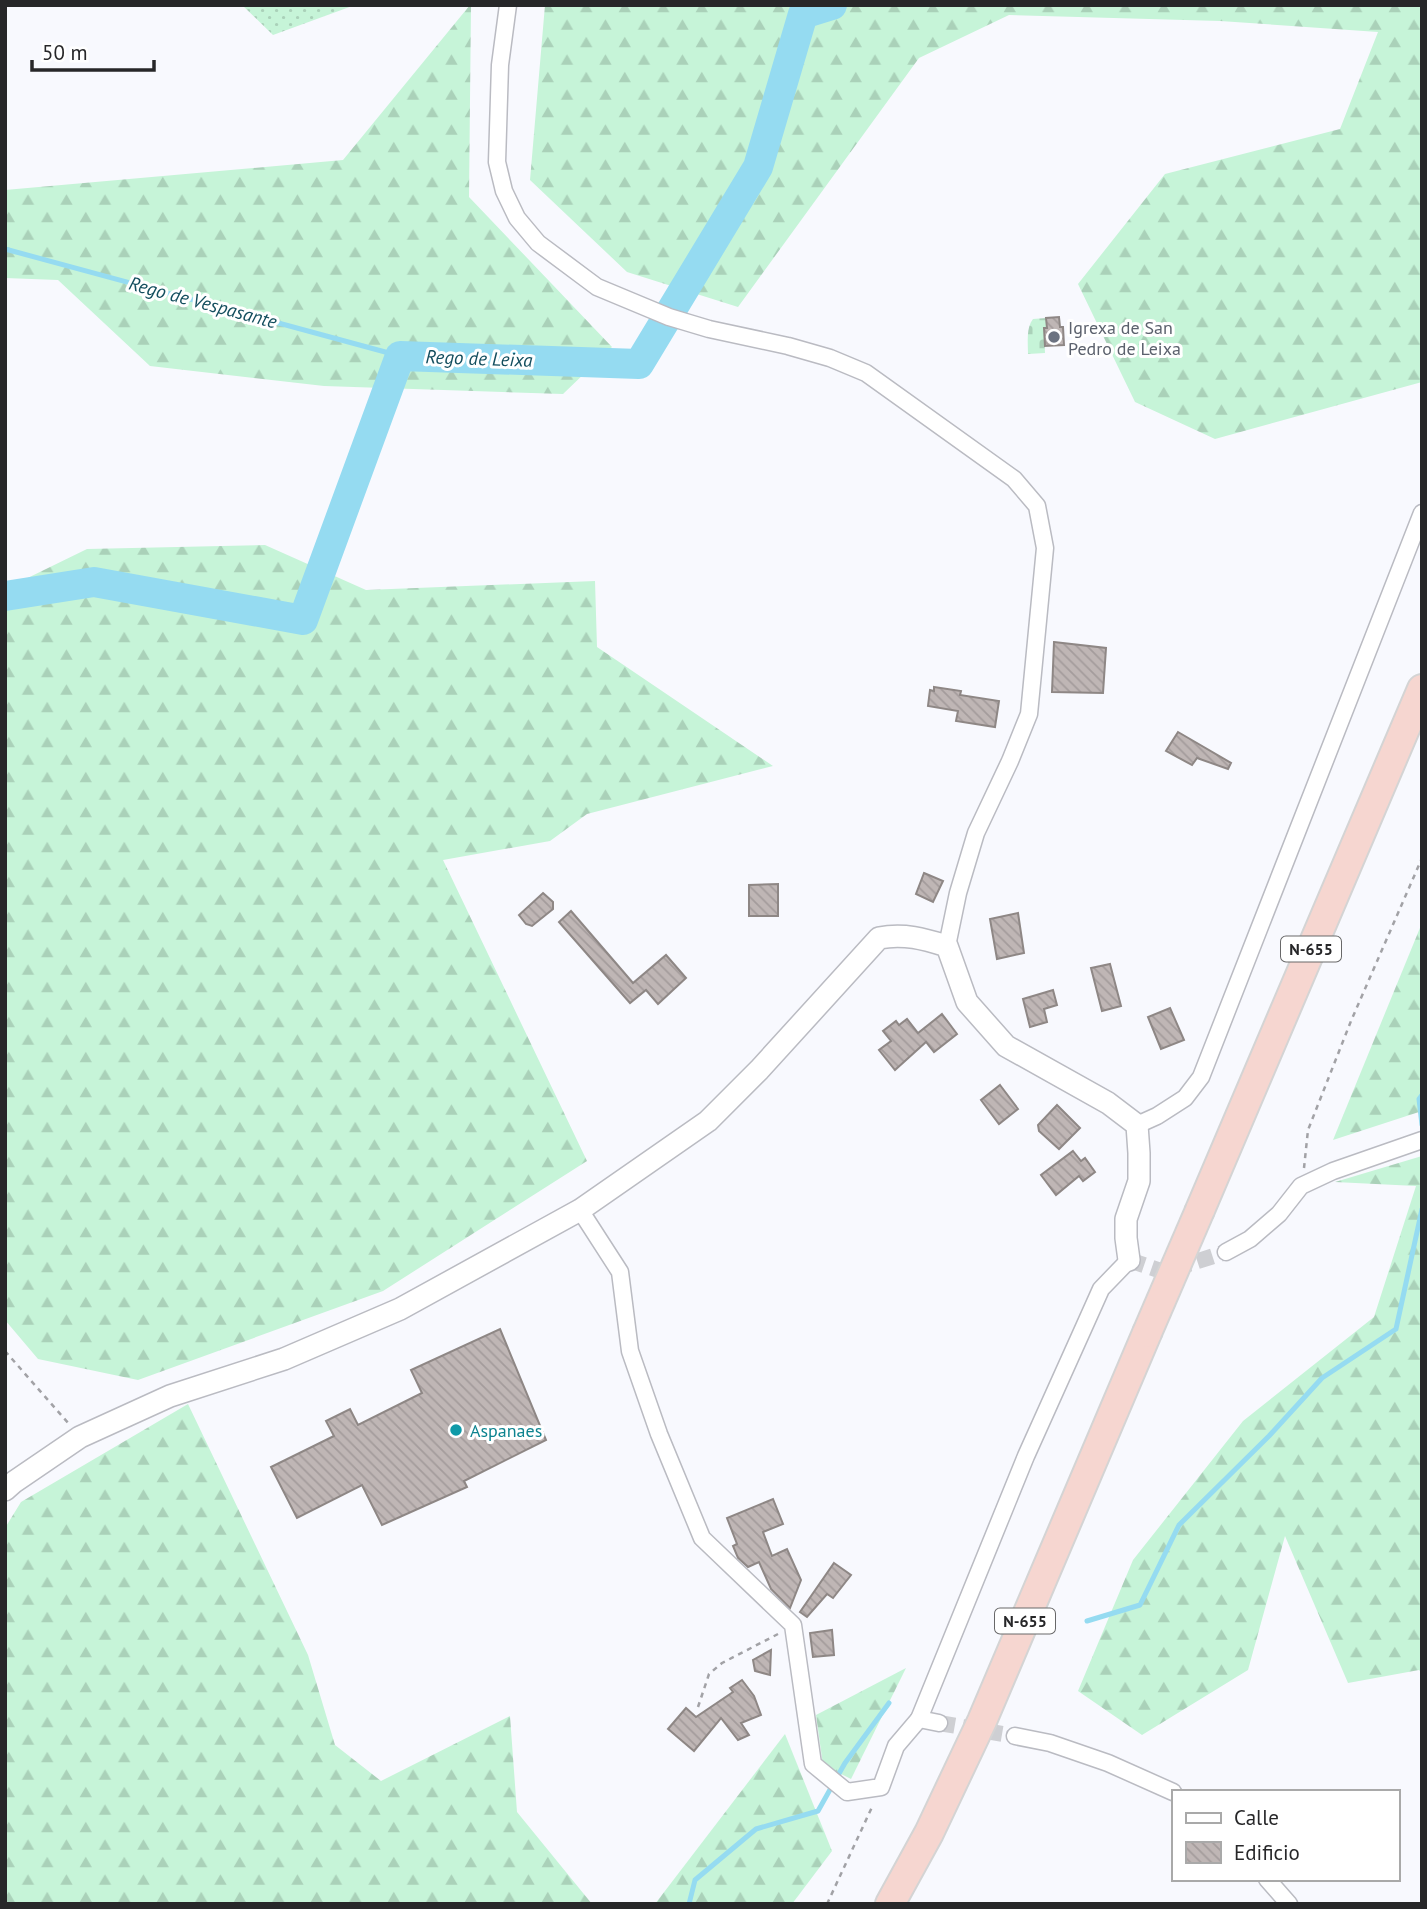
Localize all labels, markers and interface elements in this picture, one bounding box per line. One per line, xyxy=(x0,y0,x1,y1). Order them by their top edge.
scale bar xyxy=(32,28,154,72)
text: 50 m xyxy=(42,39,88,66)
water label: Rego de Vespasante xyxy=(126,271,280,333)
place label: Igrexa de San Pedro de Leixa xyxy=(1068,316,1181,360)
marker: Igrexa de San Pedro de Leixa xyxy=(1046,329,1062,345)
water label: Rego de Leixa xyxy=(425,344,534,372)
road number: N-655 xyxy=(1281,937,1341,962)
place label: Aspanaes xyxy=(470,1419,542,1442)
marker: Aspanaes xyxy=(448,1422,464,1438)
road number: N-655 xyxy=(995,1609,1055,1634)
legend xyxy=(1172,1790,1399,1881)
text: Calle xyxy=(1234,1804,1279,1831)
text: Edificio xyxy=(1234,1839,1300,1866)

